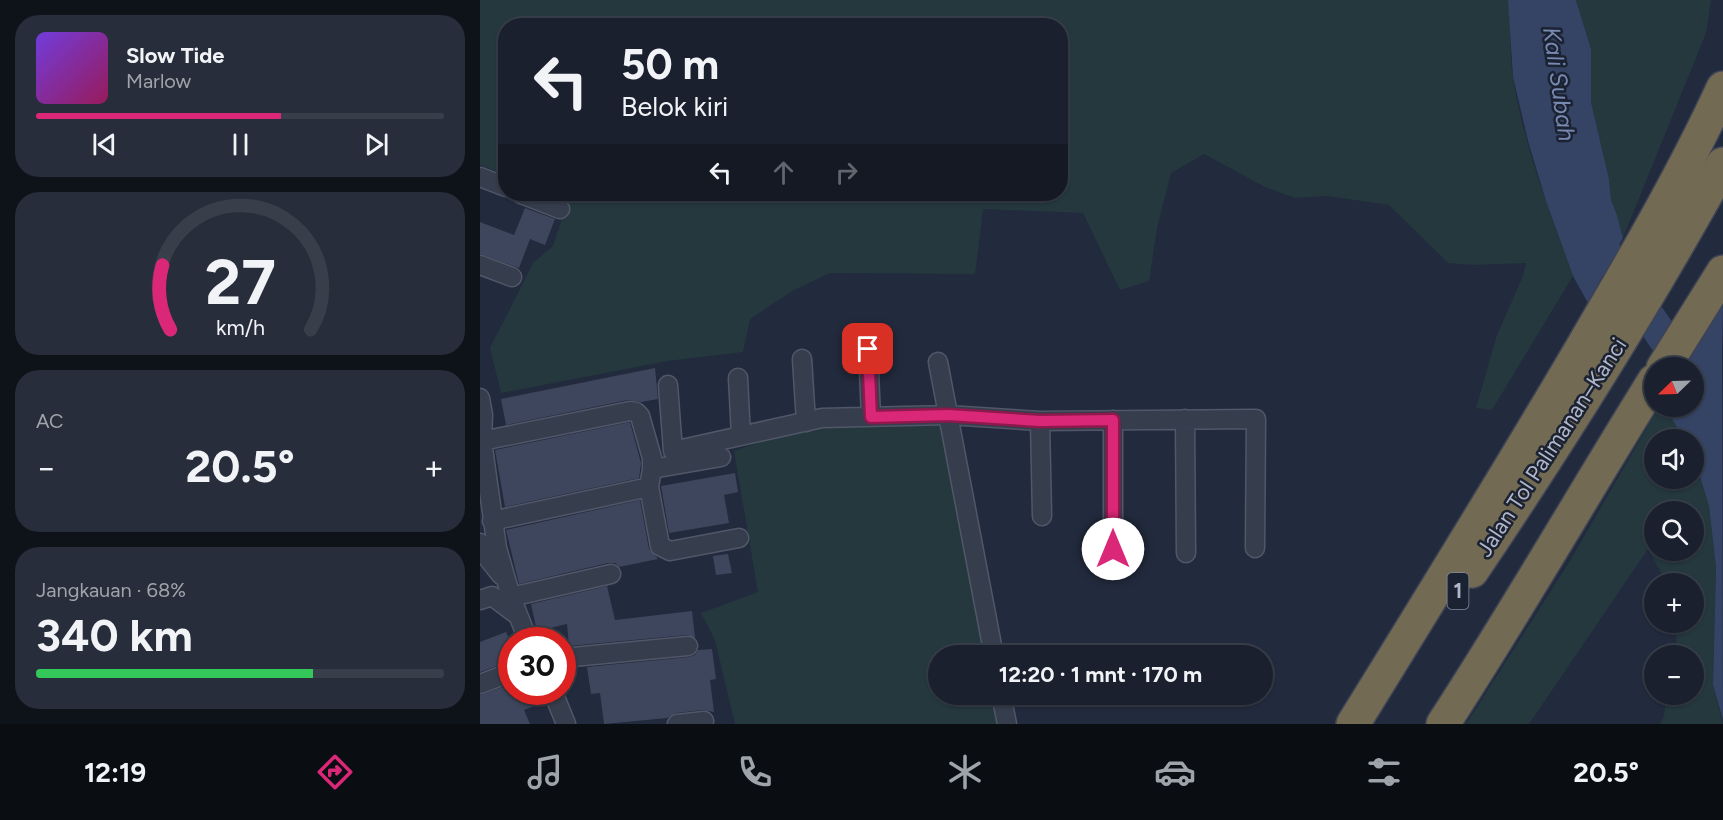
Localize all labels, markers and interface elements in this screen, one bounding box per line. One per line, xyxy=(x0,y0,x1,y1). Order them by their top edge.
water label: Kali Subah xyxy=(1537,25,1582,143)
text: 50 m xyxy=(621,39,719,90)
text: Slow Tide xyxy=(126,42,225,69)
icon: left xyxy=(522,42,600,120)
text: Marlow xyxy=(126,69,191,93)
text: Belok kiri xyxy=(621,90,728,123)
icon: previous xyxy=(88,128,121,161)
icon: pause xyxy=(224,128,257,161)
icon: next xyxy=(360,128,393,161)
icon: left xyxy=(704,156,737,189)
icon: ahead xyxy=(767,156,800,189)
icon: right xyxy=(830,156,863,189)
text: 27 xyxy=(205,246,275,321)
text: km/h xyxy=(216,316,264,341)
pin xyxy=(842,323,893,374)
icon: arrive xyxy=(851,332,884,365)
street label: Jalan Tol Palimanan–Kanci xyxy=(1471,333,1632,562)
north arrow xyxy=(1644,357,1704,417)
map controls xyxy=(1644,357,1704,705)
text: AC xyxy=(36,409,64,433)
button: sound xyxy=(1644,429,1704,489)
text: 20.5° xyxy=(185,439,295,493)
text: − xyxy=(36,448,57,487)
text: + xyxy=(423,448,444,487)
button: search xyxy=(1644,501,1704,561)
position arrow xyxy=(1081,517,1145,581)
road number: 1 xyxy=(1448,573,1468,609)
button: + xyxy=(1644,573,1704,633)
text: Jangkauan · 68% xyxy=(36,578,186,602)
text: 340 km xyxy=(36,608,193,662)
speed limit sign: 30 xyxy=(498,627,576,705)
button: − xyxy=(1644,645,1704,705)
text: 12:20 · 1 mnt · 170 m xyxy=(999,661,1202,688)
icon: directions xyxy=(314,751,356,793)
icon: music xyxy=(524,751,566,793)
icon: phone xyxy=(734,751,776,793)
icon: climate xyxy=(944,751,986,793)
icon: car xyxy=(1154,751,1196,793)
icon: filters xyxy=(1363,751,1405,793)
text: 12:19 xyxy=(84,756,146,789)
text: 20.5° xyxy=(1573,756,1639,789)

